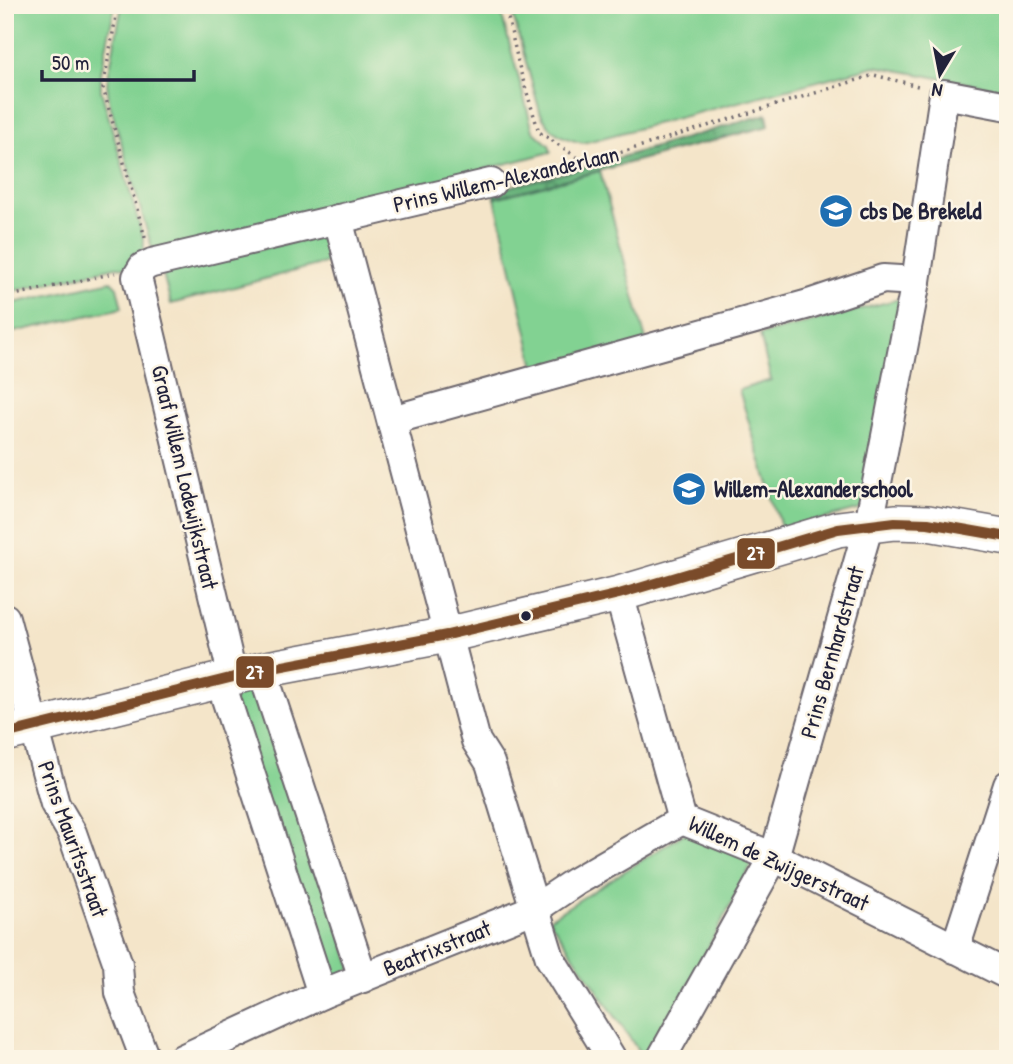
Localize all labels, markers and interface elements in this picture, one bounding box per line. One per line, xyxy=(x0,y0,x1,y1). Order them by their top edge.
scale bar xyxy=(42,38,194,82)
north arrow xyxy=(904,38,974,108)
text: 50 m xyxy=(52,48,89,77)
text: N xyxy=(930,77,944,104)
street label: Prins Willem-Alexanderlaan xyxy=(390,137,622,220)
school or university icon: cbs De Brekeld xyxy=(817,192,855,230)
place label: cbs De Brekeld xyxy=(860,195,981,226)
street label: Graaf Willem Lodewijkstraat xyxy=(145,362,227,593)
school or university icon: Willem-Alexanderschool xyxy=(670,470,708,508)
place label: Willem-Alexanderschool xyxy=(714,473,913,504)
line badge: 27 xyxy=(736,537,776,570)
text: 27 xyxy=(747,540,765,566)
street label: Prins Bernhardstraat xyxy=(792,561,871,742)
unlabelled marker xyxy=(519,609,533,623)
line badge: 27 xyxy=(235,655,275,689)
text: 27 xyxy=(246,659,264,685)
street label: Prins Mauritsstraat xyxy=(31,757,116,922)
street label: Willem de Zwijgerstraat xyxy=(684,807,875,918)
street label: Beatrixstraat xyxy=(378,911,496,983)

